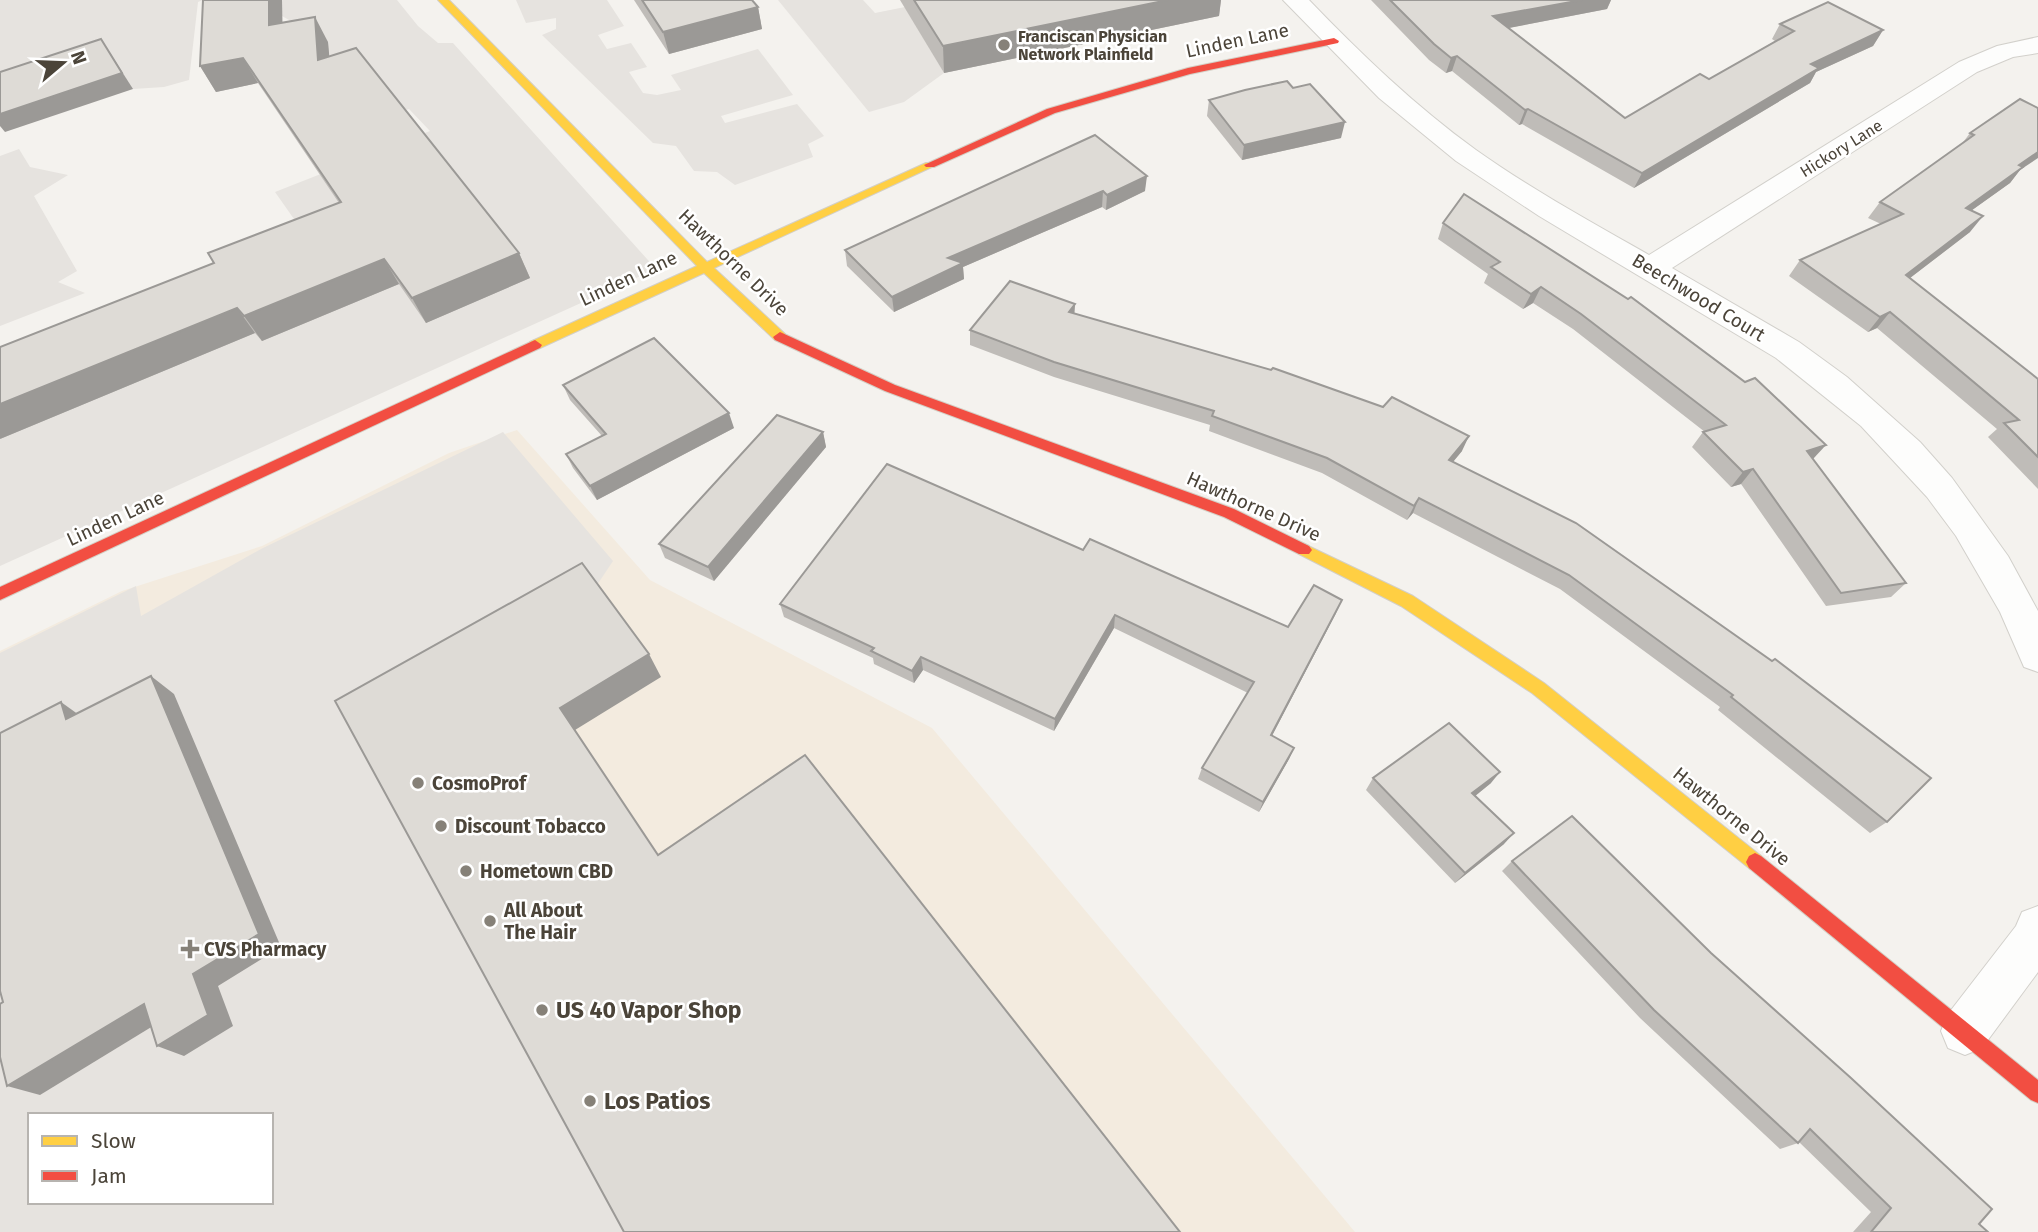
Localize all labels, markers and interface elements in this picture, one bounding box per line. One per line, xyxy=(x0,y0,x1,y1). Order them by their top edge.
street label: Linden Lane xyxy=(1183,18,1291,63)
place label: Franciscan Physician Network Plainfield xyxy=(1018,27,1167,64)
north arrow xyxy=(28,28,98,98)
marker: Franciscan Physician Network Plainfield xyxy=(996,37,1012,53)
text: N xyxy=(66,48,92,67)
street label: Hickory Lane xyxy=(1797,116,1886,181)
street label: Hawthorne Drive xyxy=(674,204,794,321)
street label: Linden Lane xyxy=(576,246,681,311)
street label: Beechwood Court xyxy=(1628,249,1770,346)
street label: Hawthorne Drive xyxy=(1183,467,1324,546)
street label: Linden Lane xyxy=(63,486,168,551)
street label: Hawthorne Drive xyxy=(1668,762,1795,871)
place label: CosmoProf xyxy=(432,772,528,795)
marker: CosmoProf xyxy=(410,775,426,791)
place label: Discount Tobacco xyxy=(455,815,606,838)
marker: Discount Tobacco xyxy=(433,818,449,834)
place label: Hometown CBD xyxy=(480,860,613,883)
marker: Hometown CBD xyxy=(458,863,474,879)
place label: All About The Hair xyxy=(503,899,584,944)
marker: All About The Hair xyxy=(482,913,498,929)
place label: CVS Pharmacy xyxy=(204,938,326,961)
marker: CVS Pharmacy xyxy=(182,941,198,957)
place label: US 40 Vapor Shop xyxy=(556,996,742,1024)
marker: US 40 Vapor Shop xyxy=(534,1002,550,1018)
place label: Los Patios xyxy=(604,1087,710,1115)
marker: Los Patios xyxy=(582,1093,598,1109)
legend xyxy=(28,1113,273,1204)
text: Slow xyxy=(91,1128,136,1154)
text: Jam xyxy=(91,1163,127,1189)

